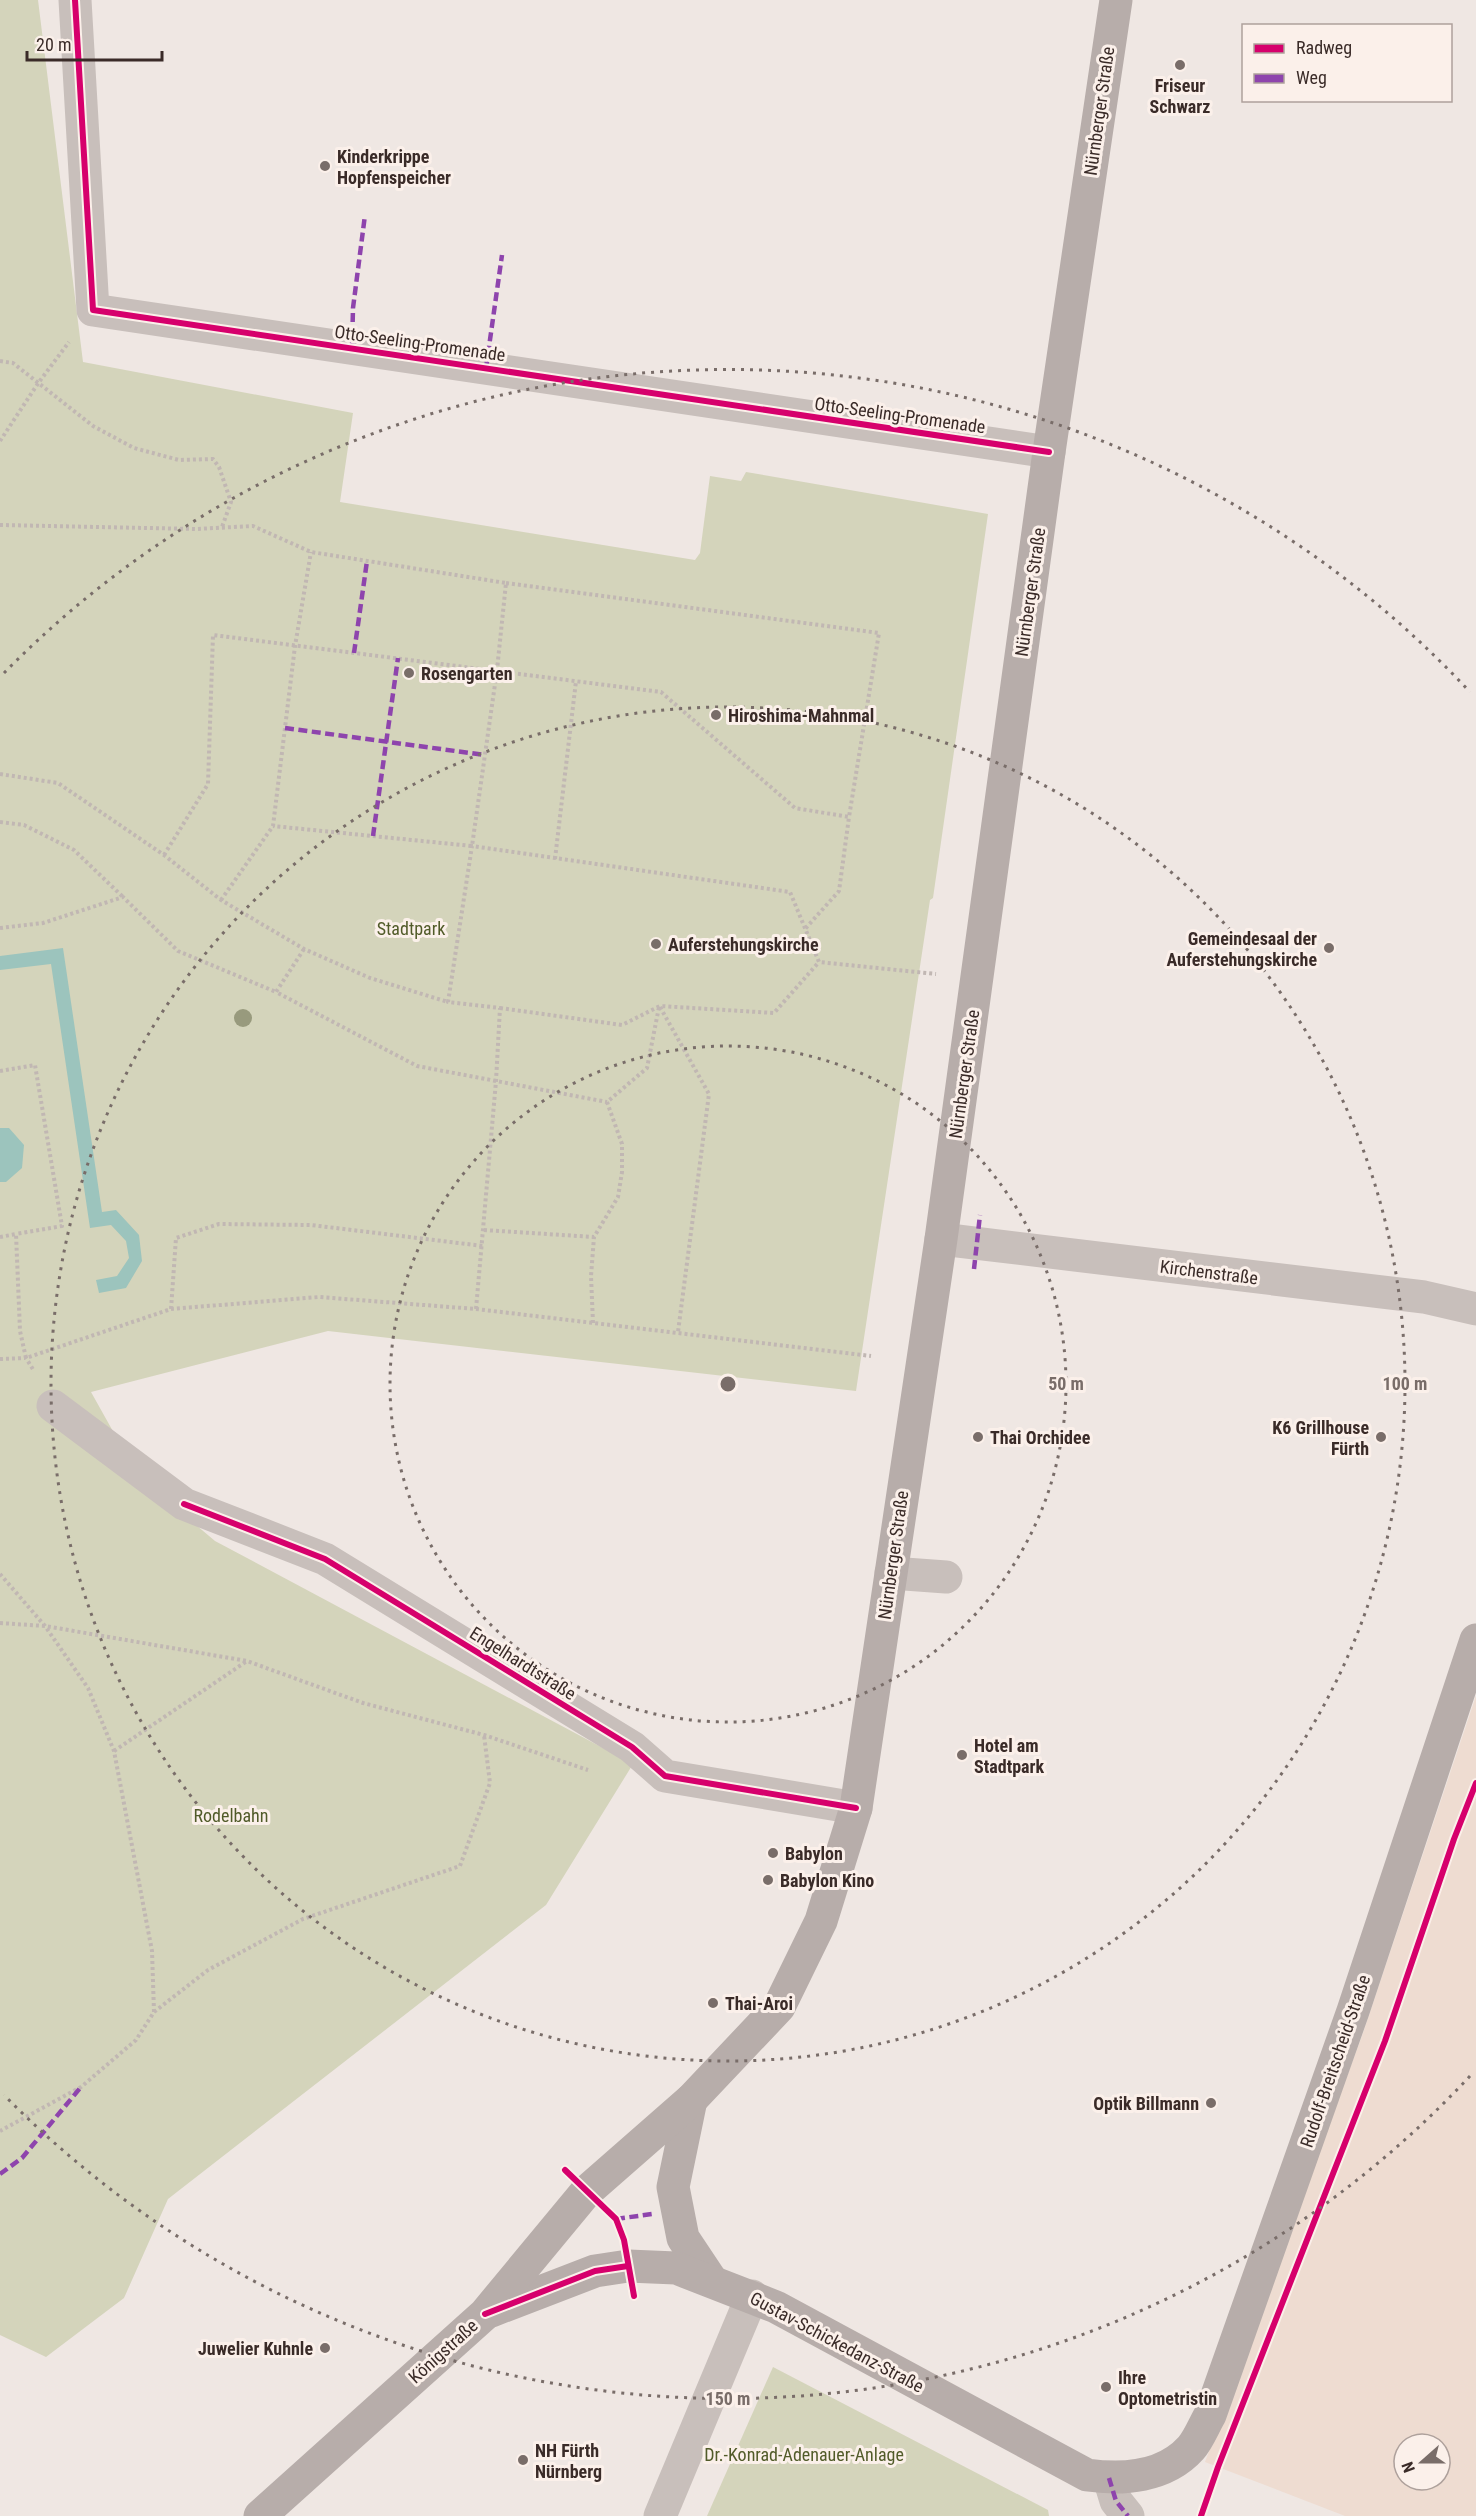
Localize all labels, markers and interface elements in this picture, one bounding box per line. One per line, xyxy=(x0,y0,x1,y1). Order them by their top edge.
scale bar xyxy=(27,24,162,62)
legend xyxy=(1242,24,1452,102)
text: 20 m xyxy=(36,34,71,55)
text: Radweg xyxy=(1296,37,1352,58)
street label: Nürnberger Straße xyxy=(1080,45,1118,177)
marker: Friseur Schwarz xyxy=(1173,58,1187,72)
text: Weg xyxy=(1296,67,1327,88)
place label: Friseur Schwarz xyxy=(1150,75,1210,117)
place label: Kinderkrippe Hopfenspeicher xyxy=(337,146,451,188)
marker: Kinderkrippe Hopfenspeicher xyxy=(318,159,332,173)
street label: Otto-Seeling-Promenade xyxy=(333,321,507,365)
street label: Otto-Seeling-Promenade xyxy=(813,393,987,437)
street label: Nürnberger Straße xyxy=(1011,526,1049,658)
place label: Rosengarten xyxy=(421,663,513,684)
marker: Rosengarten xyxy=(402,666,416,680)
place label: Hiroshima-Mahnmal xyxy=(728,705,874,726)
marker: Hiroshima-Mahnmal xyxy=(709,708,723,722)
park label: Stadtpark xyxy=(377,918,445,939)
place label: Gemeindesaal der Auferstehungskirche xyxy=(1166,928,1317,970)
place label: Auferstehungskirche xyxy=(668,934,819,955)
marker: Auferstehungskirche xyxy=(649,937,663,951)
marker: Gemeindesaal der Auferstehungskirche xyxy=(1322,941,1336,955)
street label: Nürnberger Straße xyxy=(945,1008,983,1140)
street label: Kirchenstraße xyxy=(1159,1256,1259,1288)
text: 50 m xyxy=(1048,1373,1084,1394)
text: 100 m xyxy=(1383,1373,1427,1394)
centre of rings xyxy=(718,1374,738,1394)
place label: K6 Grillhouse Fürth xyxy=(1272,1417,1369,1459)
place label: Thai Orchidee xyxy=(990,1427,1091,1448)
marker: Thai Orchidee xyxy=(971,1430,985,1444)
marker: K6 Grillhouse Fürth xyxy=(1374,1430,1388,1444)
street label: Nürnberger Straße xyxy=(874,1489,912,1621)
street label: Engelhardtstraße xyxy=(466,1622,580,1704)
place label: Hotel am Stadtpark xyxy=(974,1735,1045,1777)
marker: Hotel am Stadtpark xyxy=(955,1748,969,1762)
park label: Rodelbahn xyxy=(194,1805,269,1826)
place label: Babylon xyxy=(785,1843,843,1864)
marker: Babylon xyxy=(766,1846,780,1860)
place label: Babylon Kino xyxy=(780,1870,874,1891)
marker: Babylon Kino xyxy=(761,1873,775,1887)
street label: Rudolf-Breitscheid-Straße xyxy=(1296,1972,1374,2150)
place label: Thai-Aroi xyxy=(725,1993,793,2014)
marker: Thai-Aroi xyxy=(706,1996,720,2010)
place label: Optik Billmann xyxy=(1093,2093,1199,2114)
marker: Optik Billmann xyxy=(1204,2096,1218,2110)
street label: Gustav-Schickedanz-Straße xyxy=(747,2287,927,2397)
street label: Königstraße xyxy=(404,2315,482,2387)
place label: Juwelier Kuhnle xyxy=(198,2338,313,2359)
marker: Juwelier Kuhnle xyxy=(318,2341,332,2355)
place label: Ihre Optometristin xyxy=(1118,2367,1217,2409)
marker: Ihre Optometristin xyxy=(1099,2380,1113,2394)
text: 150 m xyxy=(706,2388,750,2409)
north arrow xyxy=(1392,2432,1452,2492)
place label: NH Fürth Nürnberg xyxy=(535,2440,602,2482)
park label: Dr.-Konrad-Adenauer-Anlage xyxy=(704,2444,904,2465)
marker: NH Fürth Nürnberg xyxy=(516,2453,530,2467)
text: N xyxy=(1398,2459,1419,2475)

